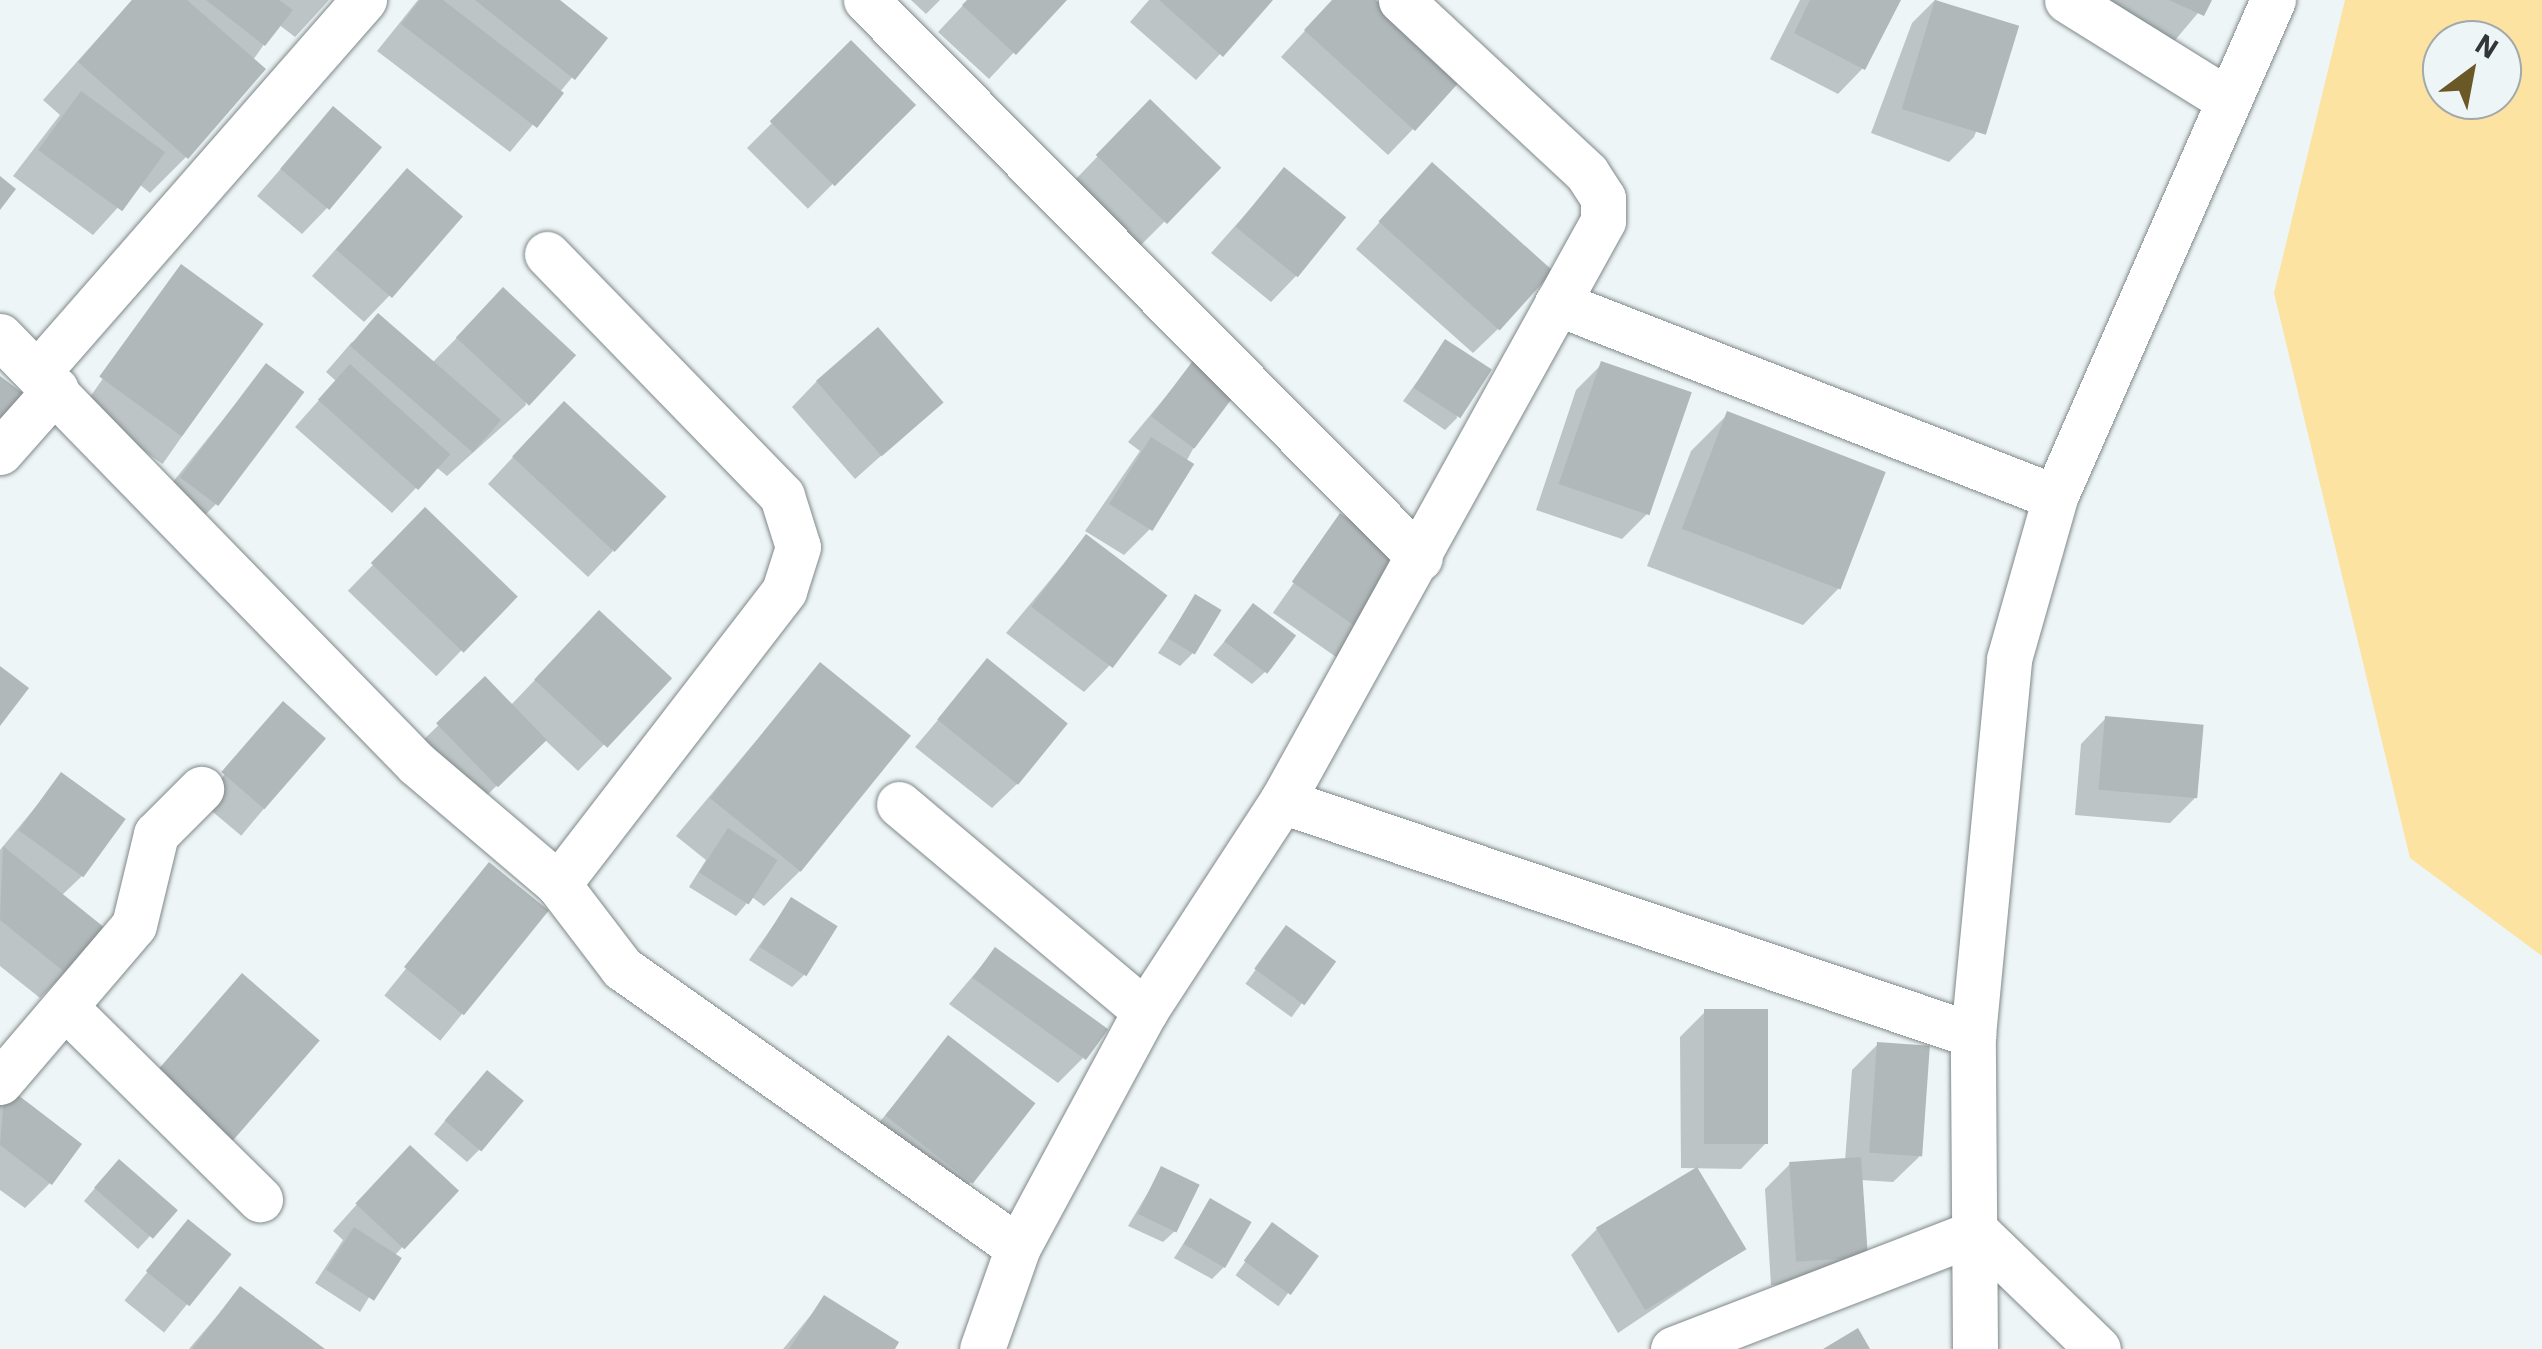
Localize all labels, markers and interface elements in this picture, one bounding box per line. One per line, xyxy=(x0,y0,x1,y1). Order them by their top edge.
north arrow xyxy=(2422,20,2522,120)
text: N xyxy=(2469,25,2506,67)

